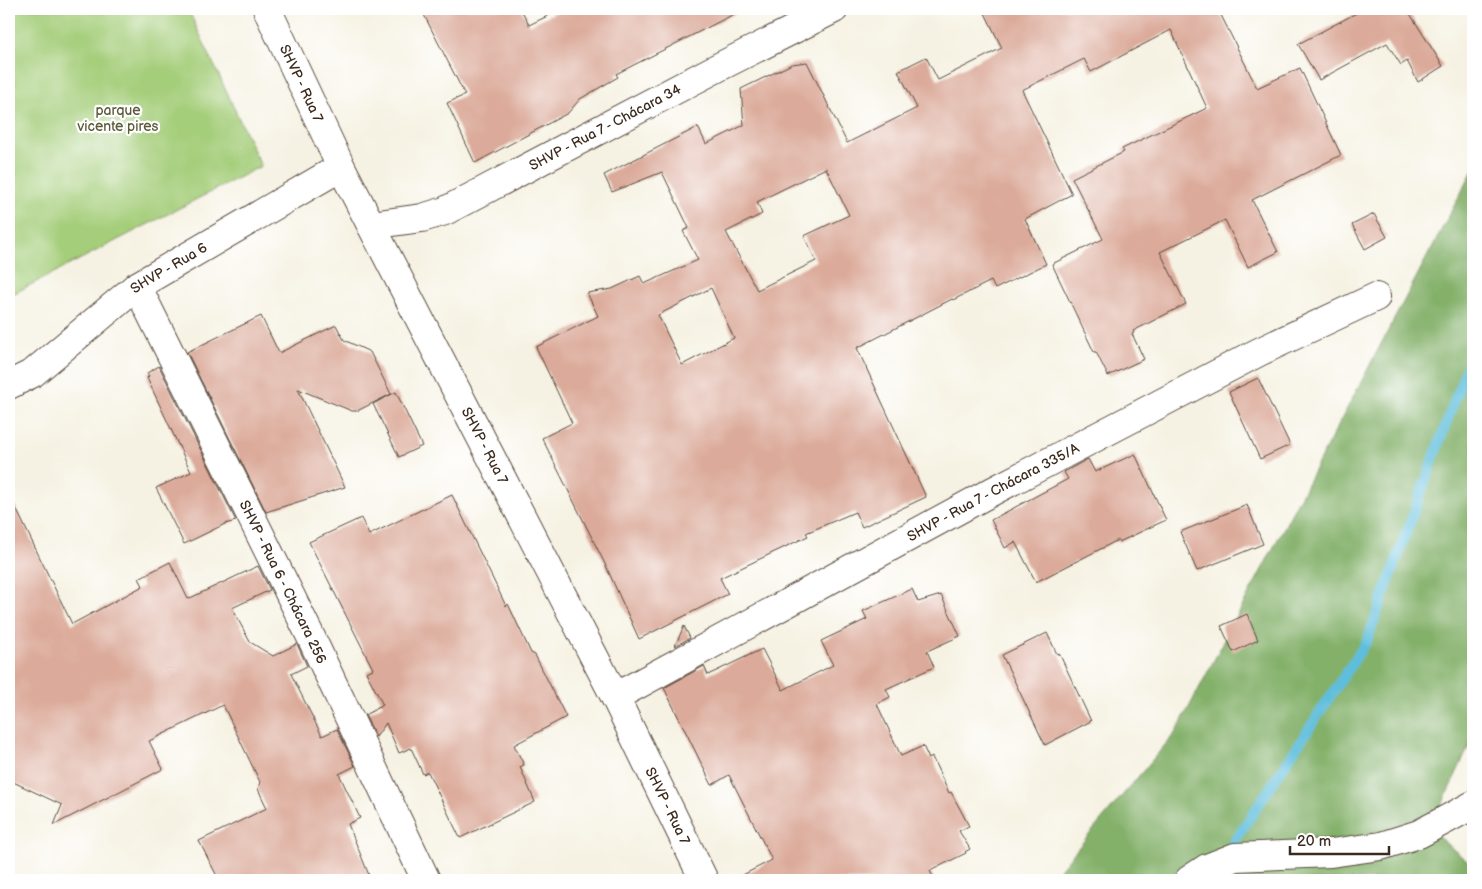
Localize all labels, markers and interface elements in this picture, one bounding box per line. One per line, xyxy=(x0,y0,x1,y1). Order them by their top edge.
street label: SHVP - Rua 7 xyxy=(276,42,327,125)
street label: SHVP - Rua 7 - Chácara 34 xyxy=(526,80,684,174)
park label: parque vicente pires xyxy=(76,102,159,135)
street label: SHVP - Rua 6 xyxy=(127,238,210,297)
street label: SHVP - Rua 7 xyxy=(458,404,512,487)
street label: SHVP - Rua 7 - Chácara 335/A xyxy=(904,439,1082,545)
street label: SHVP - Rua 6 - Chácara 256 xyxy=(236,497,331,667)
street label: SHVP - Rua 7 xyxy=(642,764,694,847)
scale bar xyxy=(1290,824,1388,856)
text: 20 m xyxy=(1297,832,1331,851)

